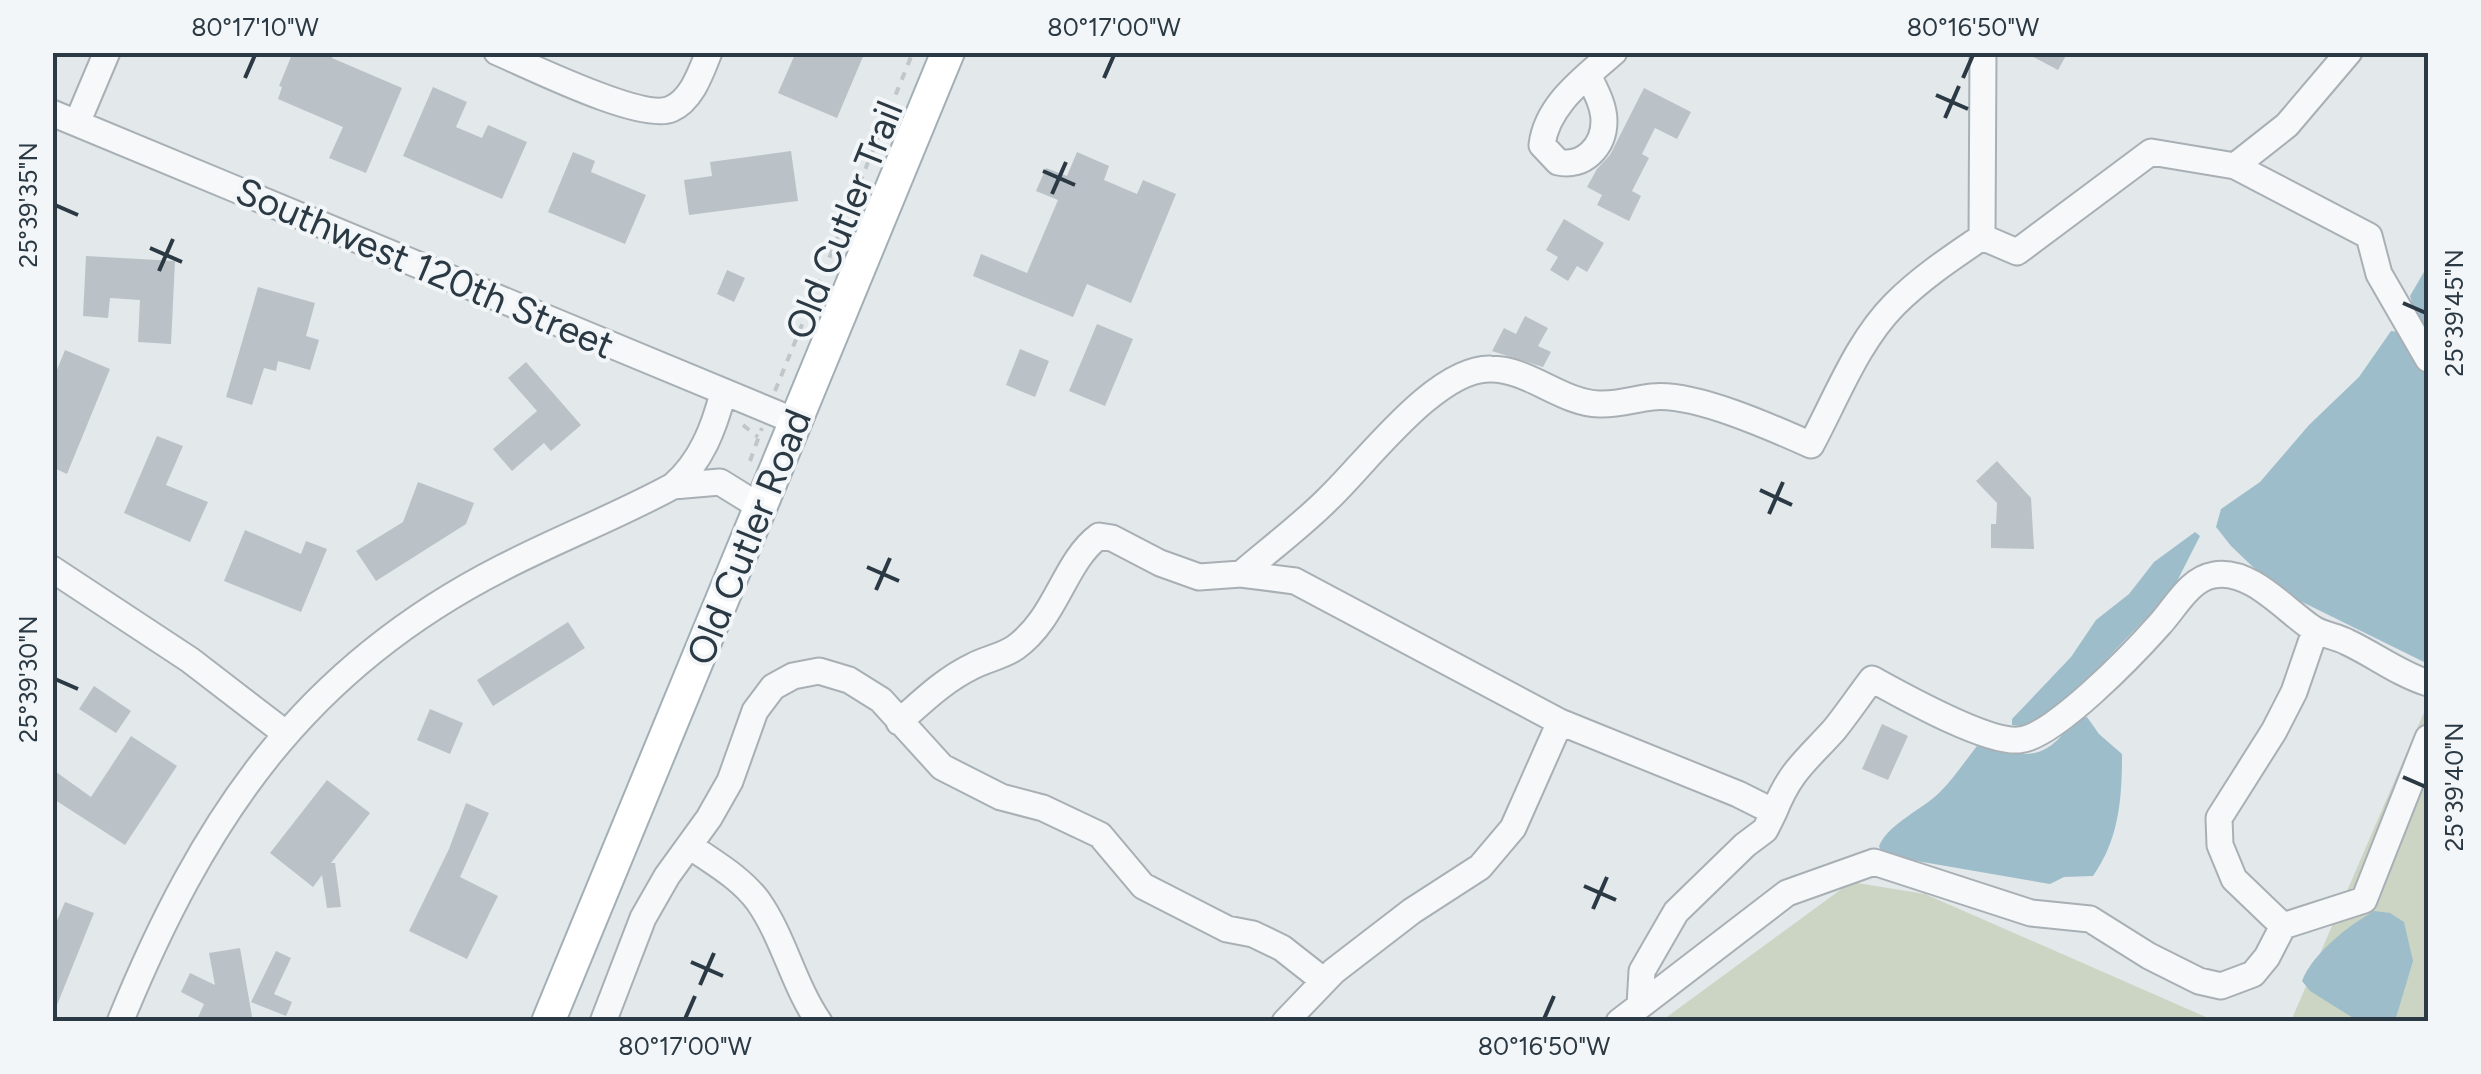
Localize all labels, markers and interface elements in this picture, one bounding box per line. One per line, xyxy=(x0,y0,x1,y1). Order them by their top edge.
text: 80°17'10"W xyxy=(191,12,319,42)
text: 80°17'00"W xyxy=(1047,12,1181,42)
text: 80°16'50"W xyxy=(1907,12,2039,42)
street label: Old Cutler Trail xyxy=(775,94,913,346)
text: 25°39'35"N xyxy=(13,142,43,268)
street label: Southwest 120th Street xyxy=(229,167,621,369)
text: 25°39'45"N xyxy=(2439,249,2469,377)
street label: Old Cutler Road xyxy=(677,403,821,671)
text: 25°39'30"N xyxy=(13,615,43,743)
text: 25°39'40"N xyxy=(2439,722,2469,852)
text: 80°17'00"W xyxy=(618,1031,752,1061)
text: 80°16'50"W xyxy=(1478,1031,1610,1061)

